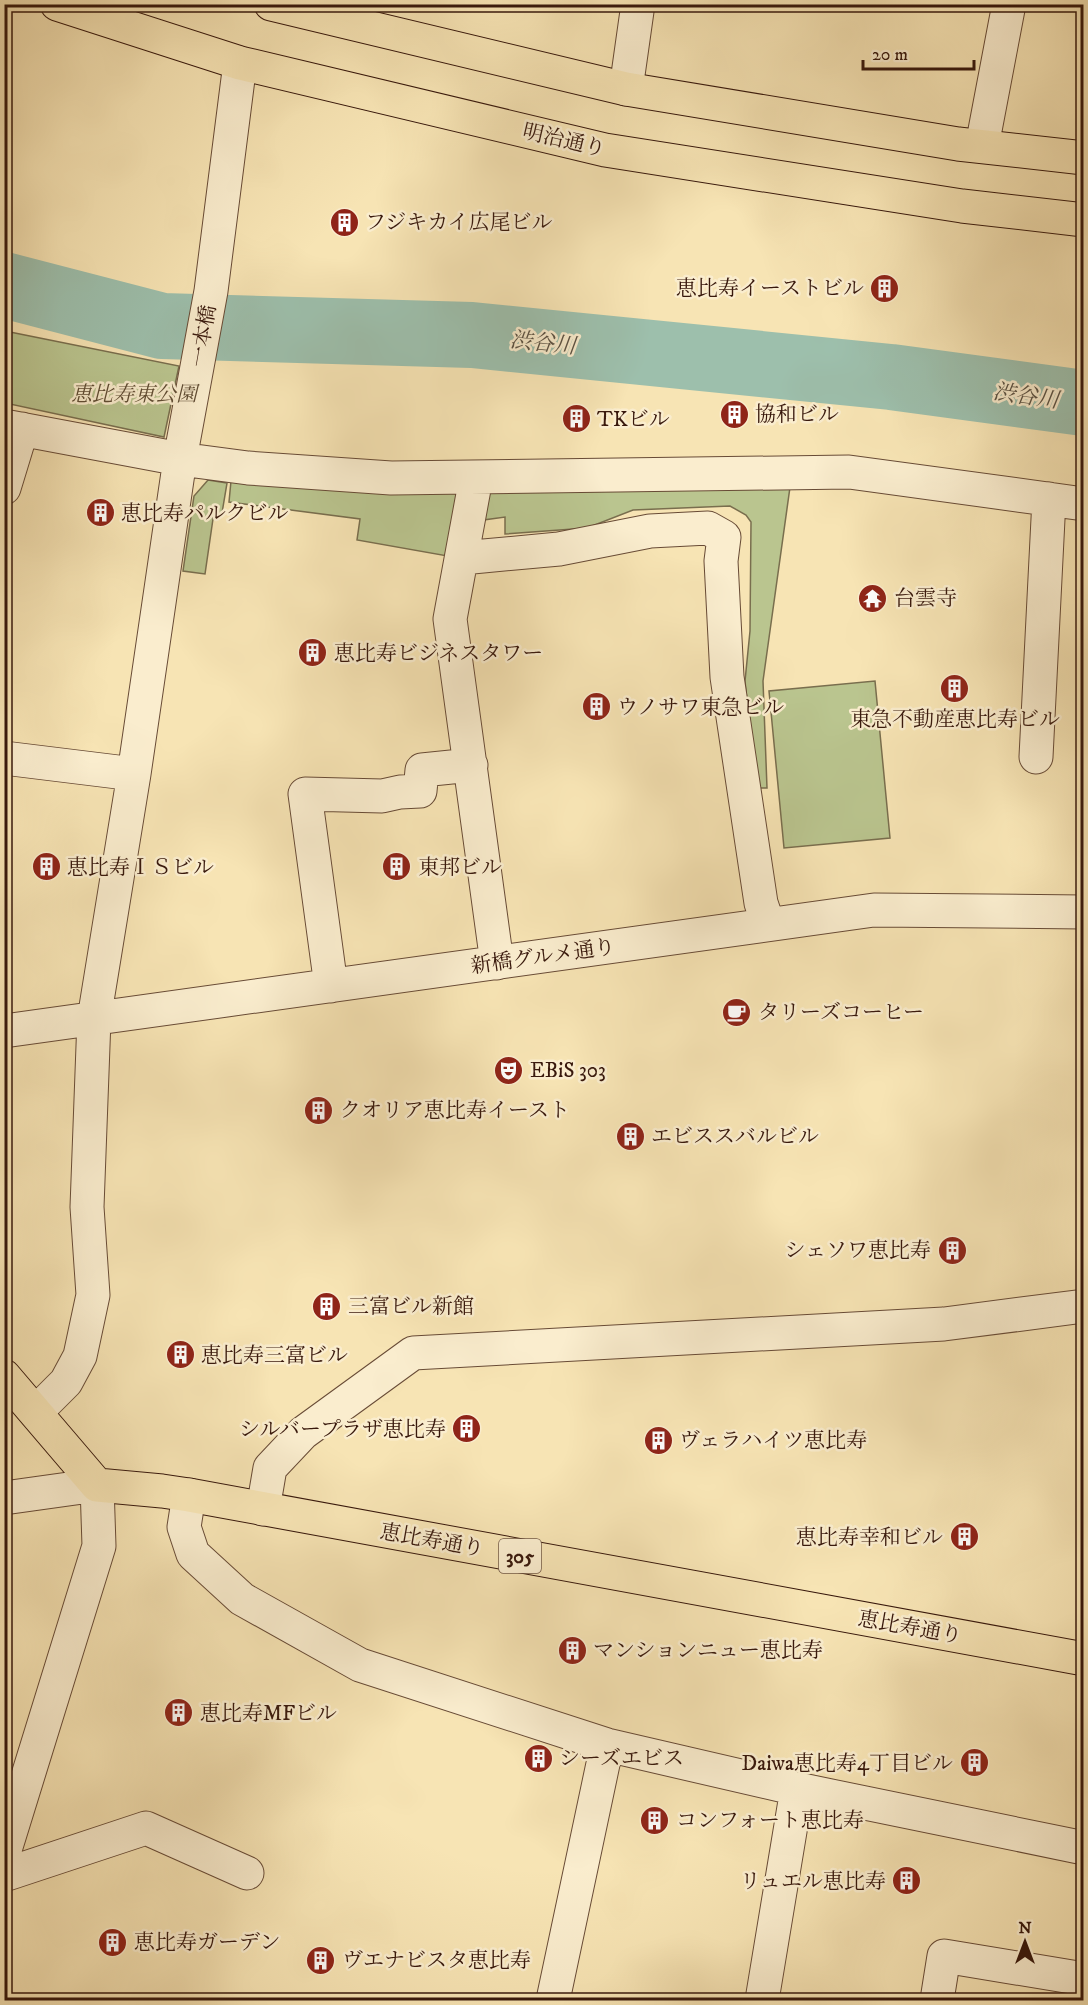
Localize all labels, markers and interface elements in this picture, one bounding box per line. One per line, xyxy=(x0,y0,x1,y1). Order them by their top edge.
scale bar xyxy=(863,33,974,71)
text: 20 m xyxy=(872,44,908,66)
street label: 明治通り xyxy=(520,119,608,163)
building icon: フジキカイ広尾ビル xyxy=(328,206,360,238)
place label: フジキカイ広尾ビル xyxy=(365,210,553,236)
building icon: 恵比寿イーストビル xyxy=(869,272,901,304)
place label: 恵比寿イーストビル xyxy=(676,276,864,302)
street label: 一本橋 xyxy=(186,303,222,369)
water label: 渋谷川 xyxy=(509,327,579,361)
water label: 渋谷川 xyxy=(991,379,1062,415)
park label: 恵比寿東公園 xyxy=(71,382,200,408)
building icon: 協和ビル xyxy=(718,398,750,430)
place label: 協和ビル xyxy=(755,402,839,428)
building icon: TKビル xyxy=(560,403,592,435)
place label: TKビル xyxy=(597,407,670,433)
building icon: 恵比寿パルクビル xyxy=(84,497,116,529)
place label: 恵比寿パルクビル xyxy=(121,501,289,527)
temple icon: 台雲寺 xyxy=(857,582,889,614)
place label: 台雲寺 xyxy=(894,586,957,612)
building icon: 恵比寿ビジネスタワー xyxy=(297,637,329,669)
place label: 恵比寿ビジネスタワー xyxy=(334,641,543,667)
building icon: 東急不動産恵比寿ビル xyxy=(939,672,971,704)
building icon: ウノサワ東急ビル xyxy=(580,691,612,723)
place label: ウノサワ東急ビル xyxy=(617,695,784,721)
place label: 東急不動産恵比寿ビル xyxy=(850,707,1060,733)
building icon: 恵比寿ＩＳビル xyxy=(30,851,62,883)
building icon: 東邦ビル xyxy=(381,851,413,883)
place label: 恵比寿ＩＳビル xyxy=(67,855,214,881)
place label: 東邦ビル xyxy=(418,855,502,881)
street label: 新橋グルメ通り xyxy=(469,934,617,980)
cafe icon: タリーズコーヒー xyxy=(721,996,753,1028)
place label: タリーズコーヒー xyxy=(758,1000,924,1026)
theatre icon: EBiS 303 xyxy=(493,1054,525,1086)
place label: EBiS 303 xyxy=(530,1058,606,1084)
building icon: クオリア恵比寿イースト xyxy=(303,1094,335,1126)
place label: クオリア恵比寿イースト xyxy=(340,1098,570,1124)
building icon: エビススバルビル xyxy=(614,1120,646,1152)
place label: エビススバルビル xyxy=(651,1124,819,1150)
building icon: シェソワ恵比寿 xyxy=(936,1234,968,1266)
place label: シェソワ恵比寿 xyxy=(784,1238,931,1264)
building icon: 三富ビル新館 xyxy=(311,1290,343,1322)
place label: 三富ビル新館 xyxy=(348,1294,474,1320)
building icon: 恵比寿三富ビル xyxy=(164,1339,196,1371)
place label: 恵比寿三富ビル xyxy=(201,1343,348,1369)
building icon: シルバープラザ恵比寿 xyxy=(451,1413,483,1445)
place label: シルバープラザ恵比寿 xyxy=(239,1417,446,1443)
building icon: ヴェラハイツ恵比寿 xyxy=(642,1424,674,1456)
place label: ヴェラハイツ恵比寿 xyxy=(679,1428,867,1454)
street label: 恵比寿通り xyxy=(378,1519,486,1563)
building icon: 恵比寿幸和ビル xyxy=(948,1521,980,1553)
place label: 恵比寿幸和ビル xyxy=(796,1525,943,1551)
road number: 305 xyxy=(499,1539,541,1573)
street label: 恵比寿通り xyxy=(856,1606,964,1650)
building icon: マンションニュー恵比寿 xyxy=(556,1634,588,1666)
place label: マンションニュー恵比寿 xyxy=(593,1638,823,1664)
building icon: 恵比寿MFビル xyxy=(163,1697,195,1729)
place label: 恵比寿MFビル xyxy=(200,1701,337,1727)
building icon: シーズエビス xyxy=(522,1742,554,1774)
place label: シーズエビス xyxy=(559,1746,684,1772)
building icon: Daiwa恵比寿4丁目ビル xyxy=(958,1747,990,1779)
place label: Daiwa恵比寿4丁目ビル xyxy=(742,1751,953,1777)
building icon: コンフォート恵比寿 xyxy=(639,1804,671,1836)
place label: コンフォート恵比寿 xyxy=(676,1808,864,1834)
building icon: リュエル恵比寿 xyxy=(891,1865,923,1897)
place label: リュエル恵比寿 xyxy=(740,1869,886,1895)
north arrow xyxy=(995,1912,1055,1972)
text: N xyxy=(1018,1918,1032,1938)
building icon: 恵比寿ガーデン xyxy=(97,1926,129,1958)
place label: 恵比寿ガーデン xyxy=(134,1930,281,1956)
building icon: ヴエナビスタ恵比寿 xyxy=(305,1944,337,1976)
place label: ヴエナビスタ恵比寿 xyxy=(342,1948,531,1974)

